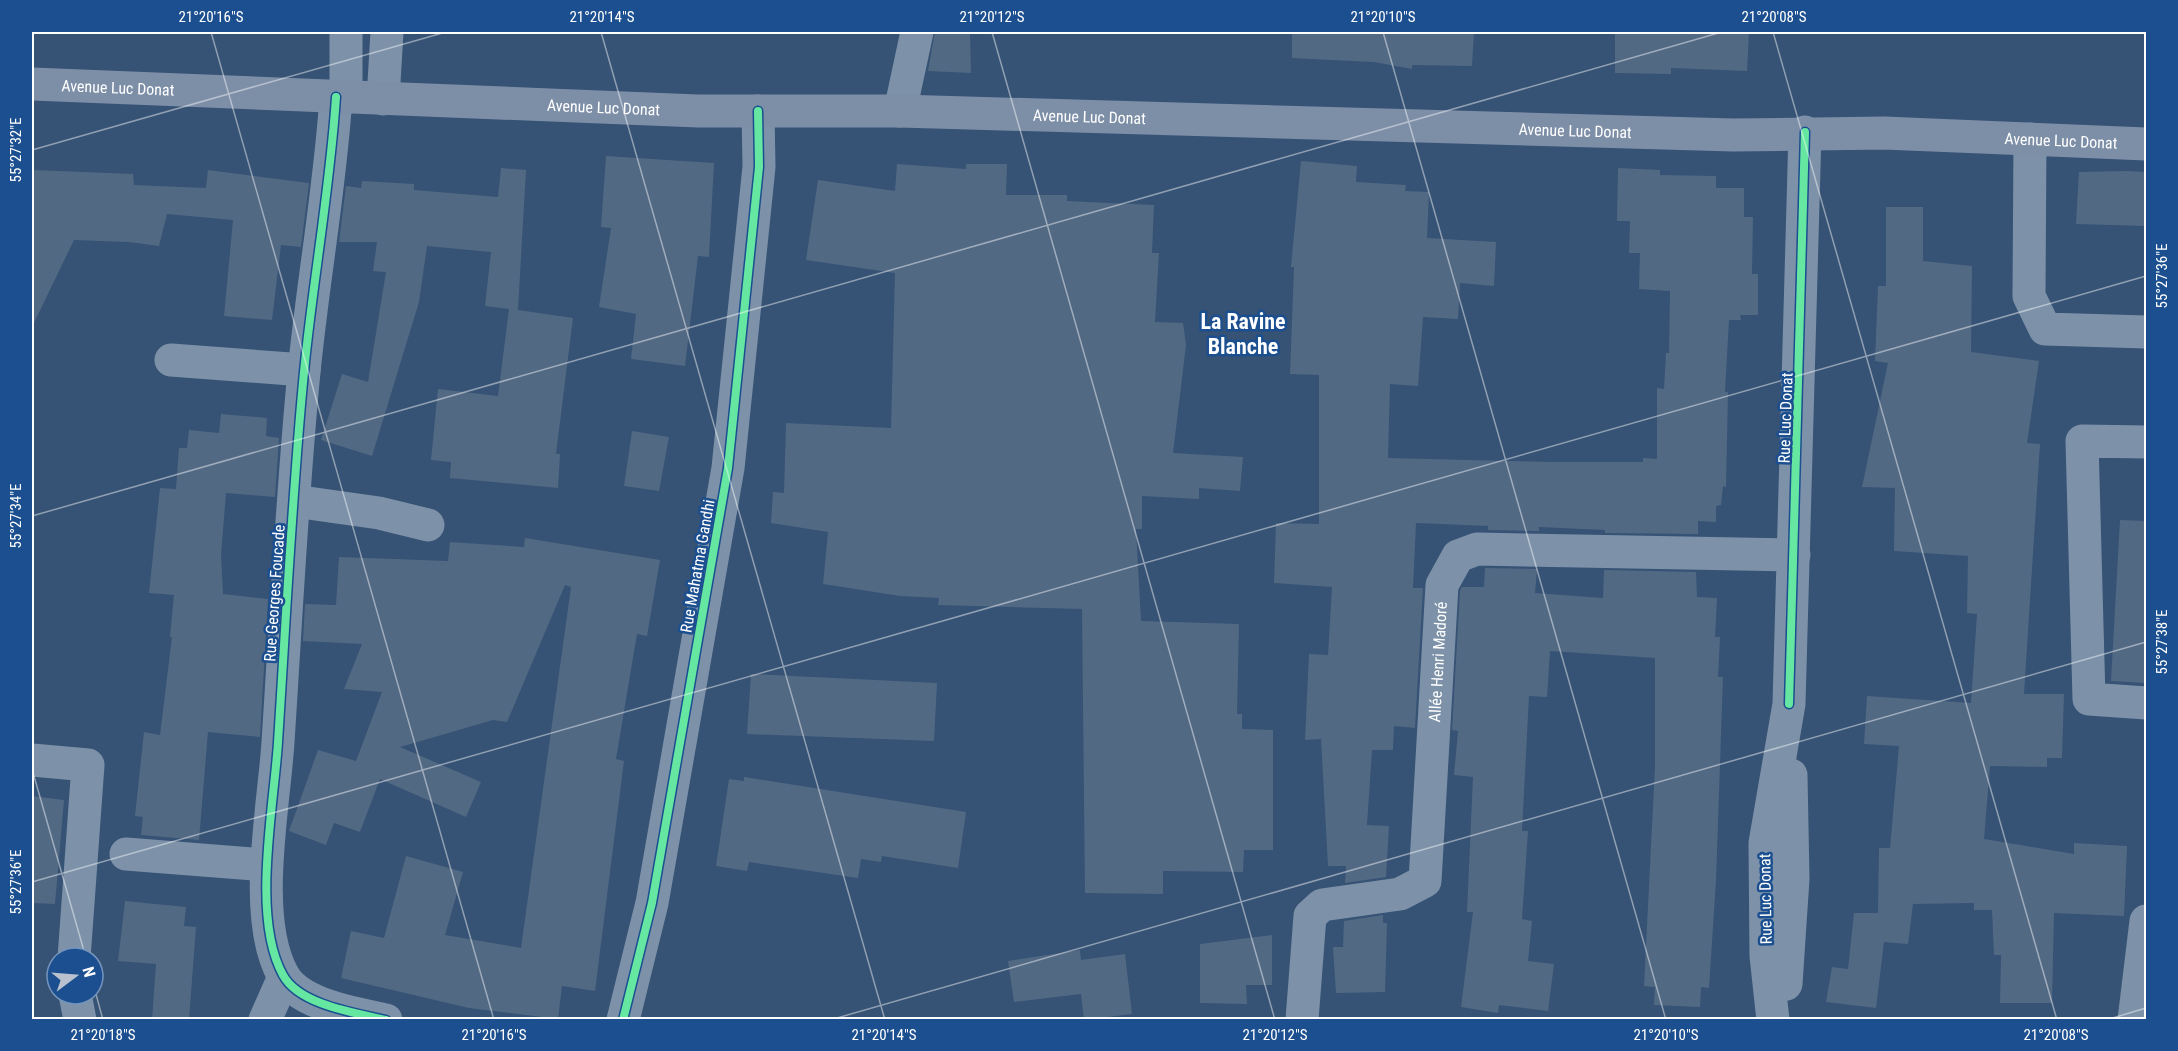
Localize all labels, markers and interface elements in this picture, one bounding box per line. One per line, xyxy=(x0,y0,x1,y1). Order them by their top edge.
text: 21°20'16"S xyxy=(178,8,244,26)
text: 21°20'14"S xyxy=(569,8,635,26)
text: 21°20'12"S xyxy=(959,8,1025,26)
text: 21°20'10"S xyxy=(1350,8,1416,26)
text: 21°20'08"S xyxy=(1741,8,1807,26)
street label: Avenue Luc Donat xyxy=(61,76,175,100)
street label: Avenue Luc Donat xyxy=(547,96,661,119)
street label: Avenue Luc Donat xyxy=(1033,106,1146,128)
text: 55°27'32"E xyxy=(7,118,25,182)
street label: Avenue Luc Donat xyxy=(1518,120,1632,142)
street label: Avenue Luc Donat xyxy=(2004,129,2118,153)
text: 55°27'36"E xyxy=(2153,244,2171,308)
district label: La Ravine Blanche xyxy=(1200,309,1286,359)
street label: Rue Luc Donat xyxy=(1774,372,1797,464)
text: 55°27'34"E xyxy=(7,484,25,548)
street label: Rue Mahatma Gandhi xyxy=(676,498,719,634)
street label: Rue Georges Foucade xyxy=(260,524,289,662)
street label: Allée Henri Madoré xyxy=(1425,601,1451,723)
text: 55°27'38"E xyxy=(2153,610,2171,674)
text: 55°27'36"E xyxy=(7,850,25,914)
street label: Rue Luc Donat xyxy=(1755,853,1776,945)
north arrow xyxy=(45,946,105,1006)
text: N xyxy=(78,965,99,979)
text: 21°20'18"S xyxy=(70,1026,136,1044)
text: 21°20'16"S xyxy=(461,1026,527,1044)
text: 21°20'14"S xyxy=(851,1026,917,1044)
text: 21°20'12"S xyxy=(1242,1026,1308,1044)
text: 21°20'10"S xyxy=(1633,1026,1699,1044)
text: 21°20'08"S xyxy=(2023,1026,2089,1044)

